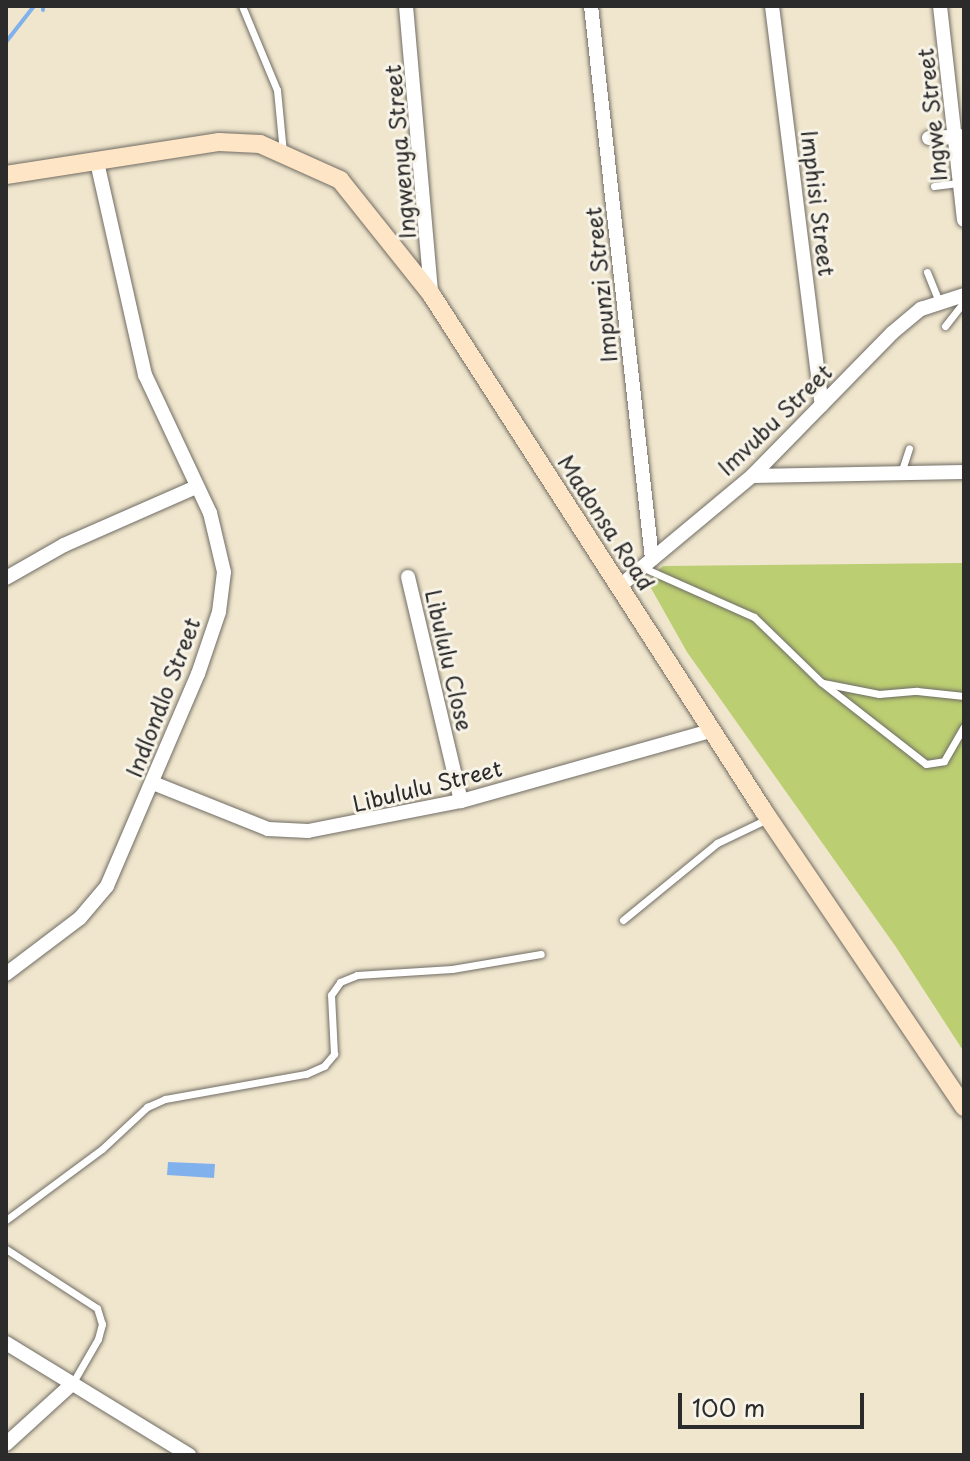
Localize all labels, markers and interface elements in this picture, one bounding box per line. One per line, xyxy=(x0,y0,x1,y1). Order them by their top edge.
street label: Ingwe Street xyxy=(911,47,951,183)
street label: Ingwenya Street xyxy=(378,64,420,240)
street label: Imphisi Street xyxy=(797,128,841,278)
street label: Impunzi Street xyxy=(579,206,621,364)
street label: Imvubu Street xyxy=(711,358,837,480)
street label: Madonsa Road xyxy=(553,449,661,595)
street label: Libululu Close xyxy=(421,587,479,733)
street label: Indlondlo Street xyxy=(119,614,205,780)
street label: Libululu Street xyxy=(349,754,505,816)
scale bar xyxy=(682,1377,868,1427)
text: 100 m xyxy=(692,1389,765,1425)

